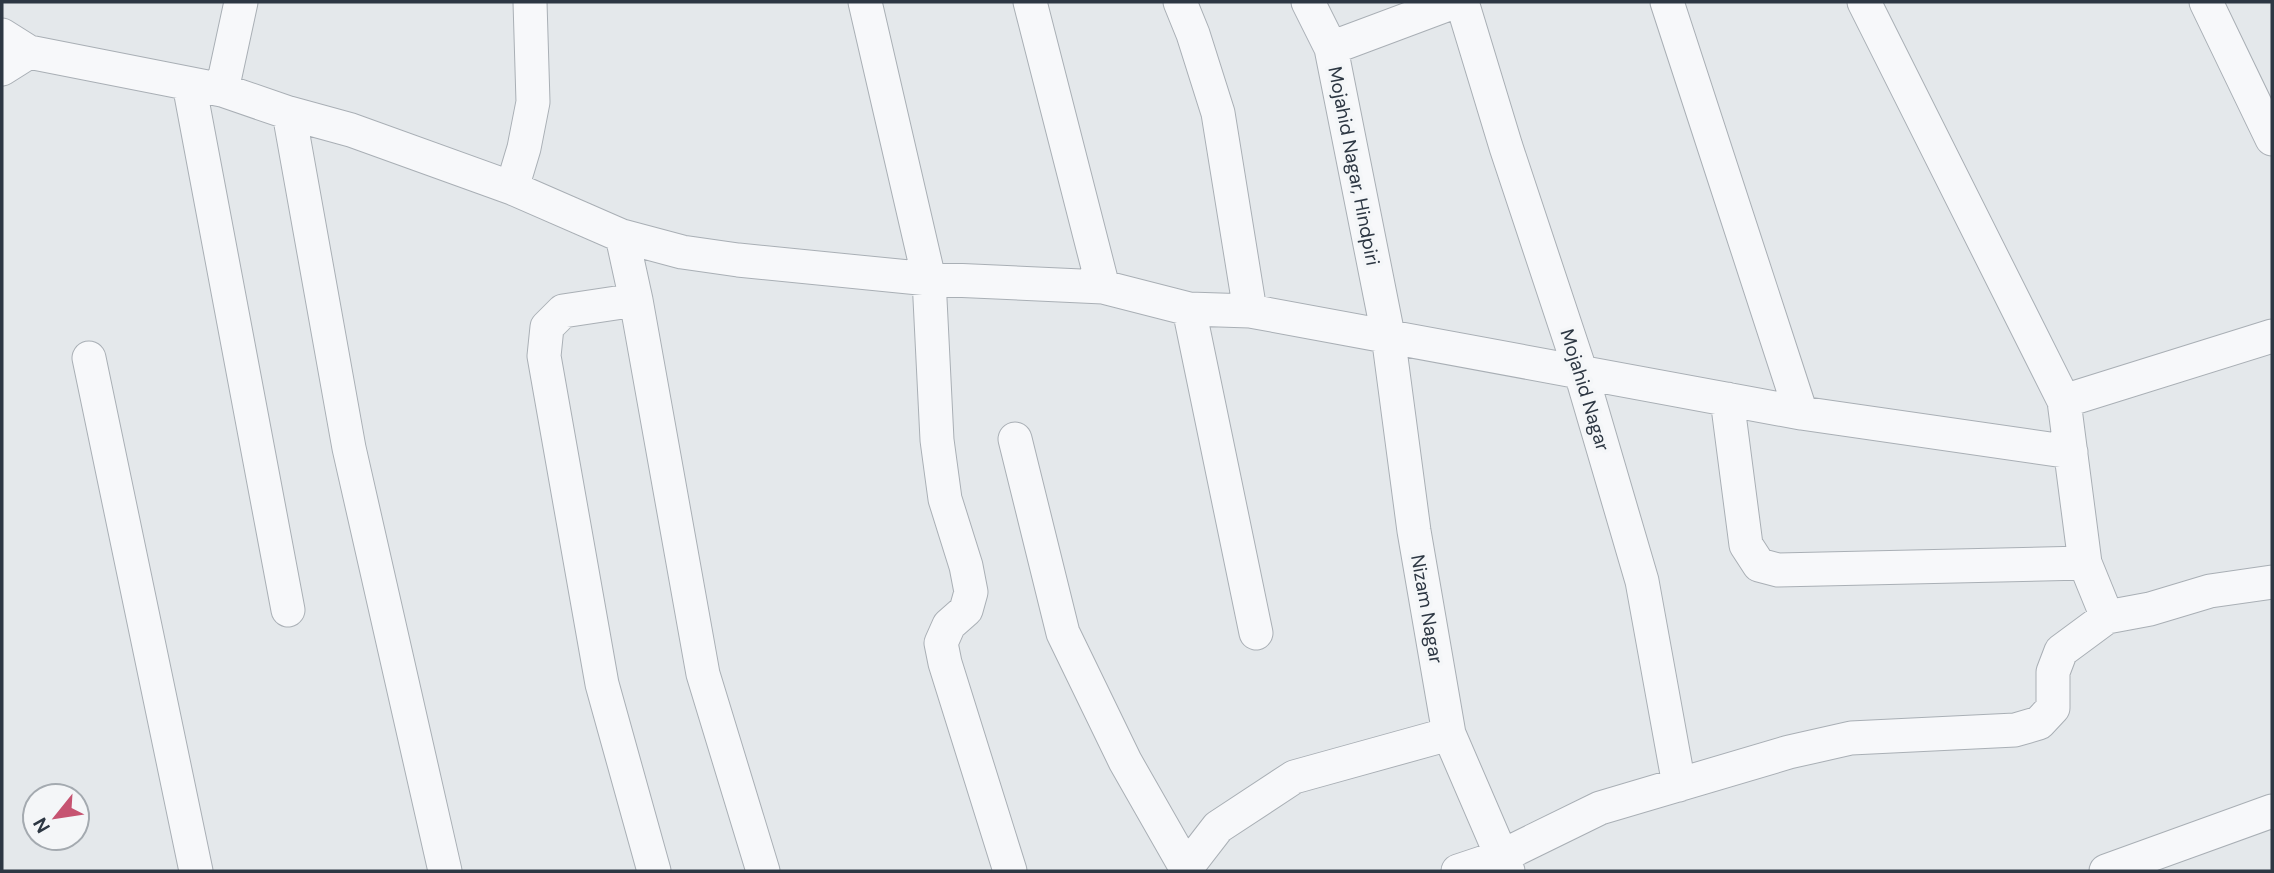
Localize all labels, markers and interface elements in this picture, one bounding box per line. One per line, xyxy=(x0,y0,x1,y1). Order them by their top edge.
street label: Mojahid Nagar, Hindpiri xyxy=(1322,64,1386,268)
street label: Mojahid Nagar xyxy=(1555,326,1615,454)
street label: Nizam Nagar xyxy=(1405,553,1449,665)
north arrow xyxy=(21,782,91,852)
text: N xyxy=(27,813,56,838)

